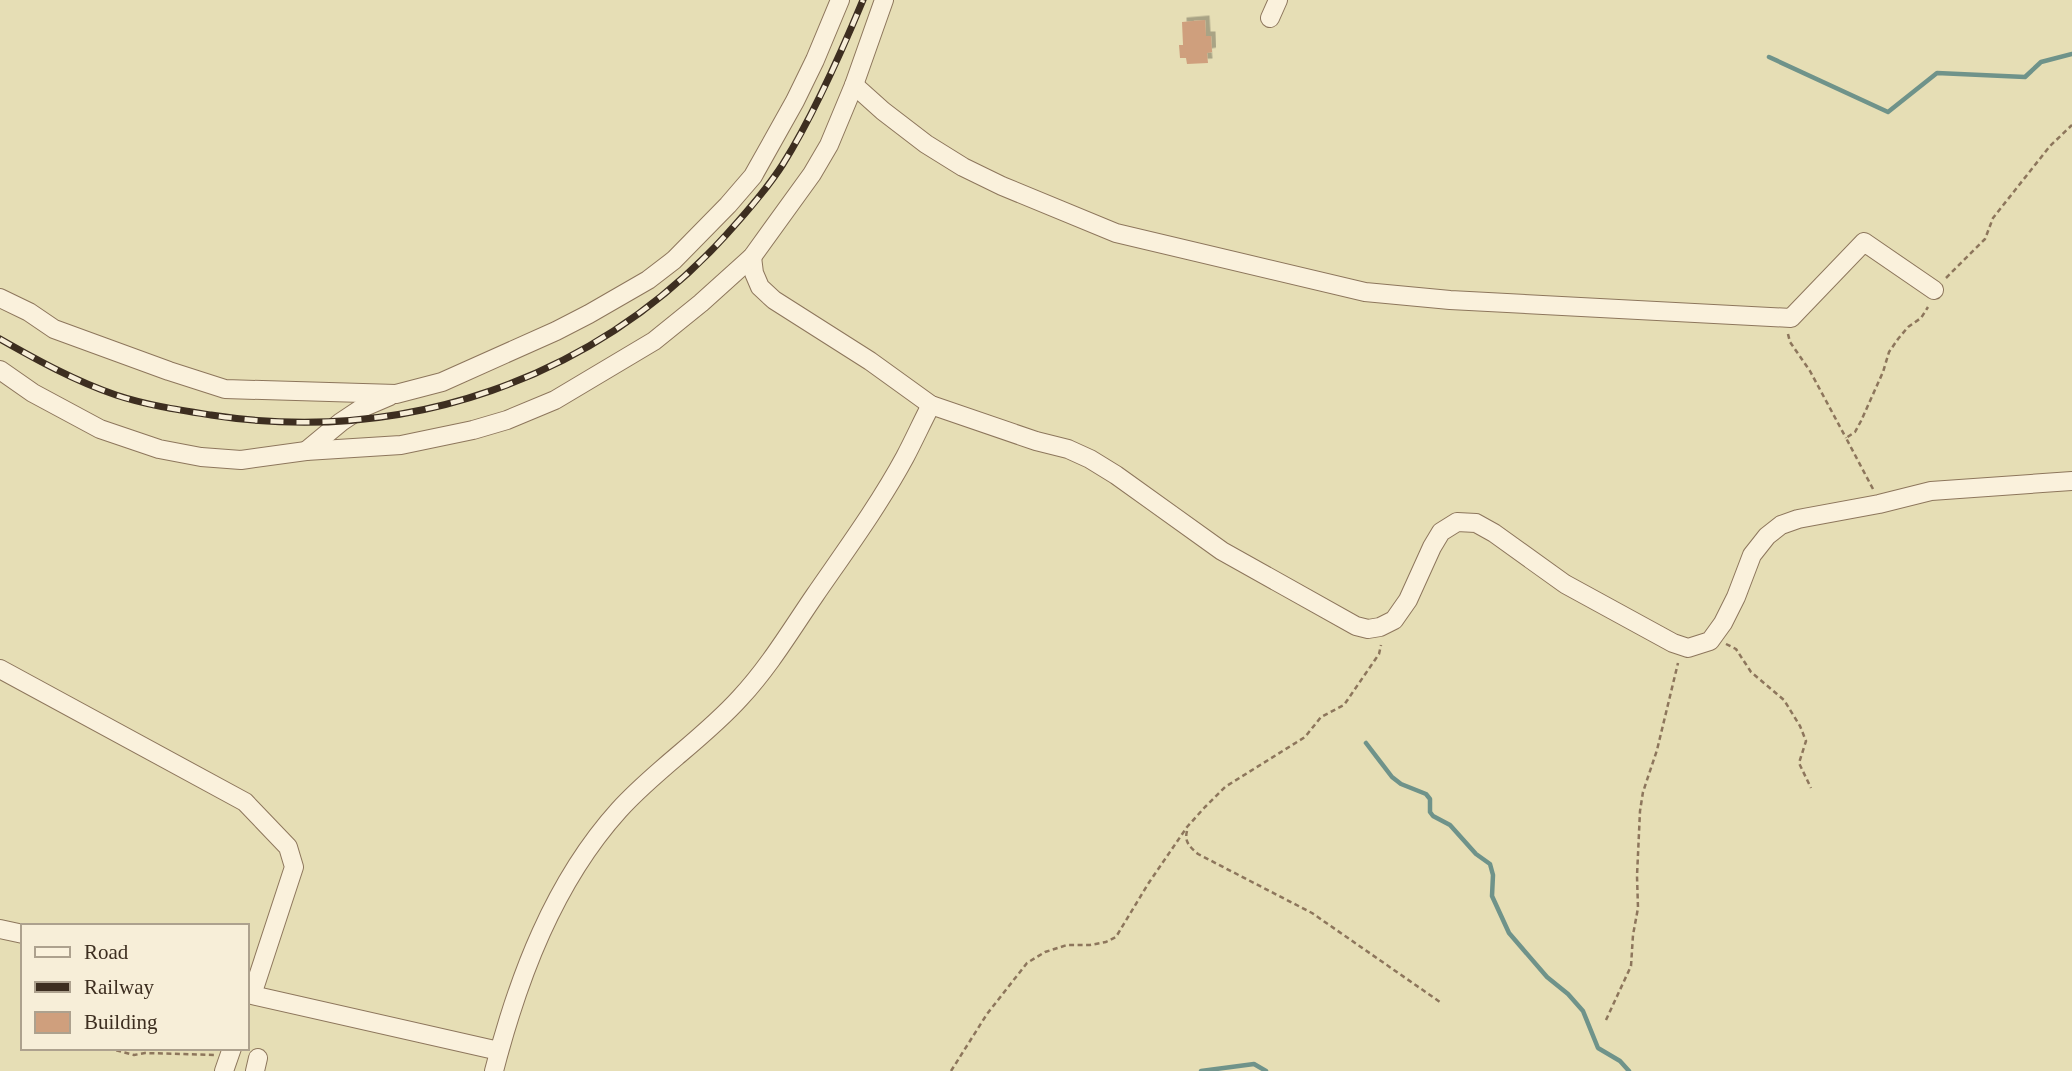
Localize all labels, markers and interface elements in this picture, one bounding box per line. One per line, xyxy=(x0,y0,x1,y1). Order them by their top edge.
legend xyxy=(21,924,248,1050)
text: Road xyxy=(84,940,129,964)
text: Railway xyxy=(84,975,154,999)
text: Building xyxy=(84,1010,158,1034)

